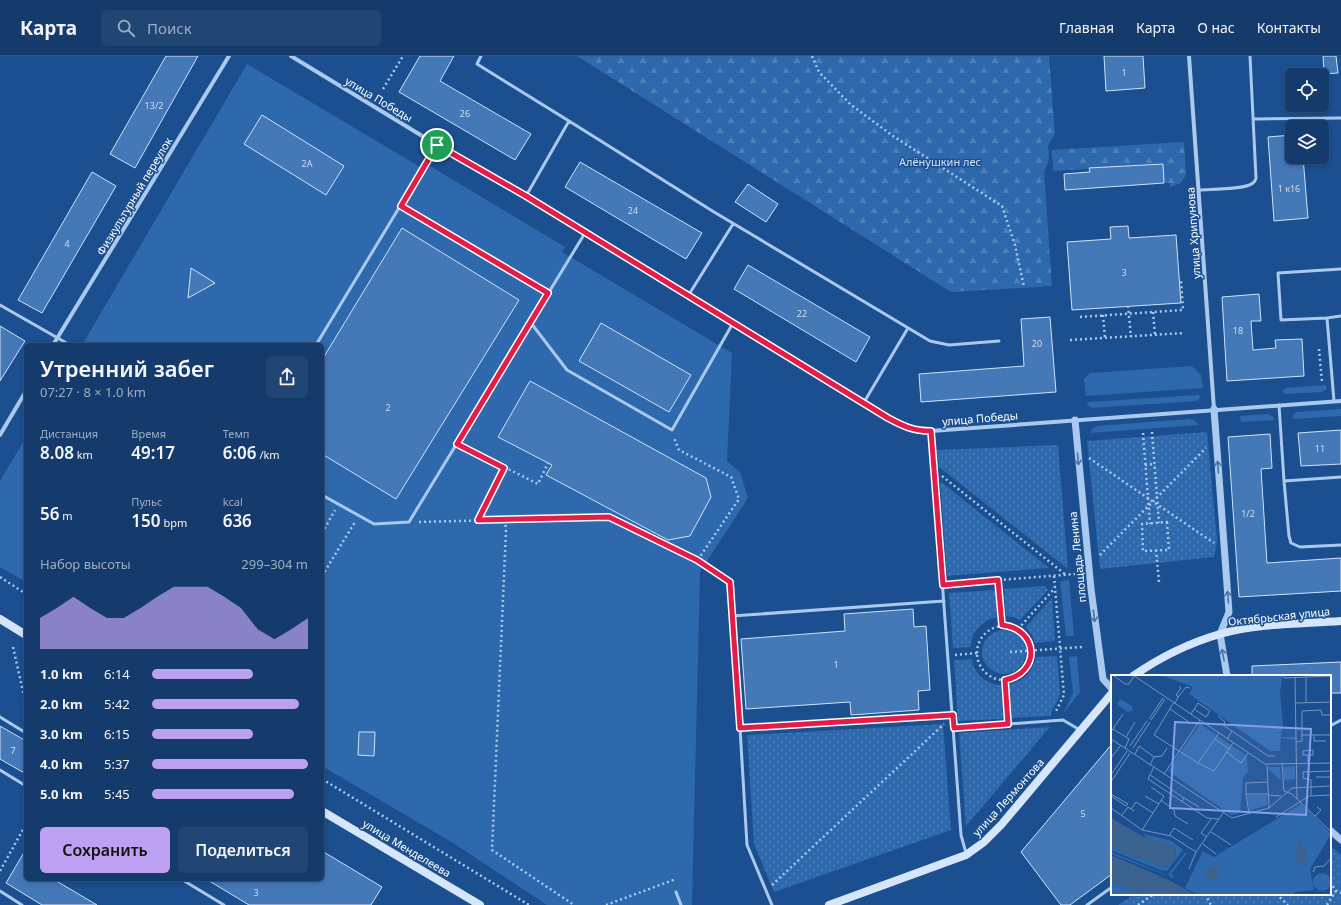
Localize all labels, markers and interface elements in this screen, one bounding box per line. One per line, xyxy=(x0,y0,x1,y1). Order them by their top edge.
search box xyxy=(101,10,381,46)
text: Карта xyxy=(20,15,77,41)
icon: search xyxy=(115,17,137,39)
text: Поиск xyxy=(147,18,192,38)
text: Главная xyxy=(1059,18,1114,37)
text: Карта xyxy=(1136,18,1175,37)
text: О нас xyxy=(1197,18,1235,37)
text: Контакты xyxy=(1257,18,1321,37)
house number: 1 xyxy=(1121,66,1127,79)
map controls xyxy=(1285,68,1329,164)
button: locate xyxy=(1285,68,1329,112)
street label: улица Победы xyxy=(342,73,416,125)
house number: 13/2 xyxy=(145,99,163,112)
house number: 26 xyxy=(460,107,470,120)
button: layers xyxy=(1285,120,1329,164)
pin xyxy=(420,128,454,162)
street label: Физкультурный переулок xyxy=(93,134,175,258)
icon: arrive xyxy=(426,134,448,156)
park label: Алёнушкин лес xyxy=(899,154,981,169)
house number: 2А xyxy=(302,157,313,170)
house number: 1 к16 xyxy=(1278,182,1300,195)
street label: улица Хрипунова xyxy=(1182,187,1204,279)
house number: 24 xyxy=(628,204,638,217)
house number: 4 xyxy=(64,237,70,250)
house number: 3 xyxy=(1121,266,1127,279)
house number: 22 xyxy=(797,307,807,320)
house number: 18 xyxy=(1233,324,1243,337)
house number: 20 xyxy=(1032,337,1042,350)
text: Утренний забег xyxy=(40,353,214,383)
button: share xyxy=(266,356,308,398)
text: 07:27 · 8 × 1.0 km xyxy=(40,383,146,401)
house number: 2 xyxy=(385,401,391,414)
street label: улица Победы xyxy=(941,407,1019,429)
text: Дистанция xyxy=(40,426,98,441)
text: Время xyxy=(131,426,166,441)
text: Темп xyxy=(223,426,250,441)
text: 8.08 xyxy=(40,441,74,464)
text: 49:17 xyxy=(131,441,175,464)
text: 6:06 xyxy=(223,441,257,464)
house number: 11 xyxy=(1315,442,1325,455)
text: km xyxy=(74,447,93,462)
text: /km xyxy=(257,447,280,462)
one-way arrow xyxy=(1075,452,1082,465)
one-way arrow xyxy=(1215,461,1222,474)
text: Пульс xyxy=(131,494,162,509)
text: kcal xyxy=(223,494,243,509)
text: 56 xyxy=(40,502,59,525)
house number: 1/2 xyxy=(1241,507,1255,520)
text: m xyxy=(59,508,73,523)
text: 150 xyxy=(131,509,161,532)
text: 636 xyxy=(223,509,252,532)
street label: площадь Ленина xyxy=(1065,511,1089,603)
text: bpm xyxy=(161,515,187,530)
text: Набор высоты xyxy=(40,555,131,573)
text: 299–304 m xyxy=(241,555,308,573)
one-way arrow xyxy=(1224,591,1231,604)
street label: Октябрьская улица xyxy=(1227,603,1331,629)
one-way arrow xyxy=(1090,609,1098,622)
one-way arrow xyxy=(1219,649,1227,662)
house number: 1 xyxy=(833,658,839,671)
text: 1.0 km xyxy=(40,665,83,683)
text: 6:14 xyxy=(104,665,130,683)
inset map xyxy=(1111,675,1331,895)
text: 2.0 km xyxy=(40,695,83,713)
text: 5:42 xyxy=(104,695,130,713)
text: 3.0 km xyxy=(40,725,83,743)
text: 6:15 xyxy=(104,725,130,743)
house number: 7 xyxy=(10,744,16,757)
text: 4.0 km xyxy=(40,755,83,773)
text: 5:37 xyxy=(104,755,130,773)
street label: улица Лермонтова xyxy=(969,755,1047,839)
text: 5.0 km xyxy=(40,785,83,803)
text: 5:45 xyxy=(104,785,130,803)
house number: 5 xyxy=(1080,807,1086,820)
street label: улица Менделеева xyxy=(360,816,454,880)
button: Сохранить xyxy=(40,827,170,873)
button: Поделиться xyxy=(178,827,308,873)
house number: 3 xyxy=(253,886,259,899)

